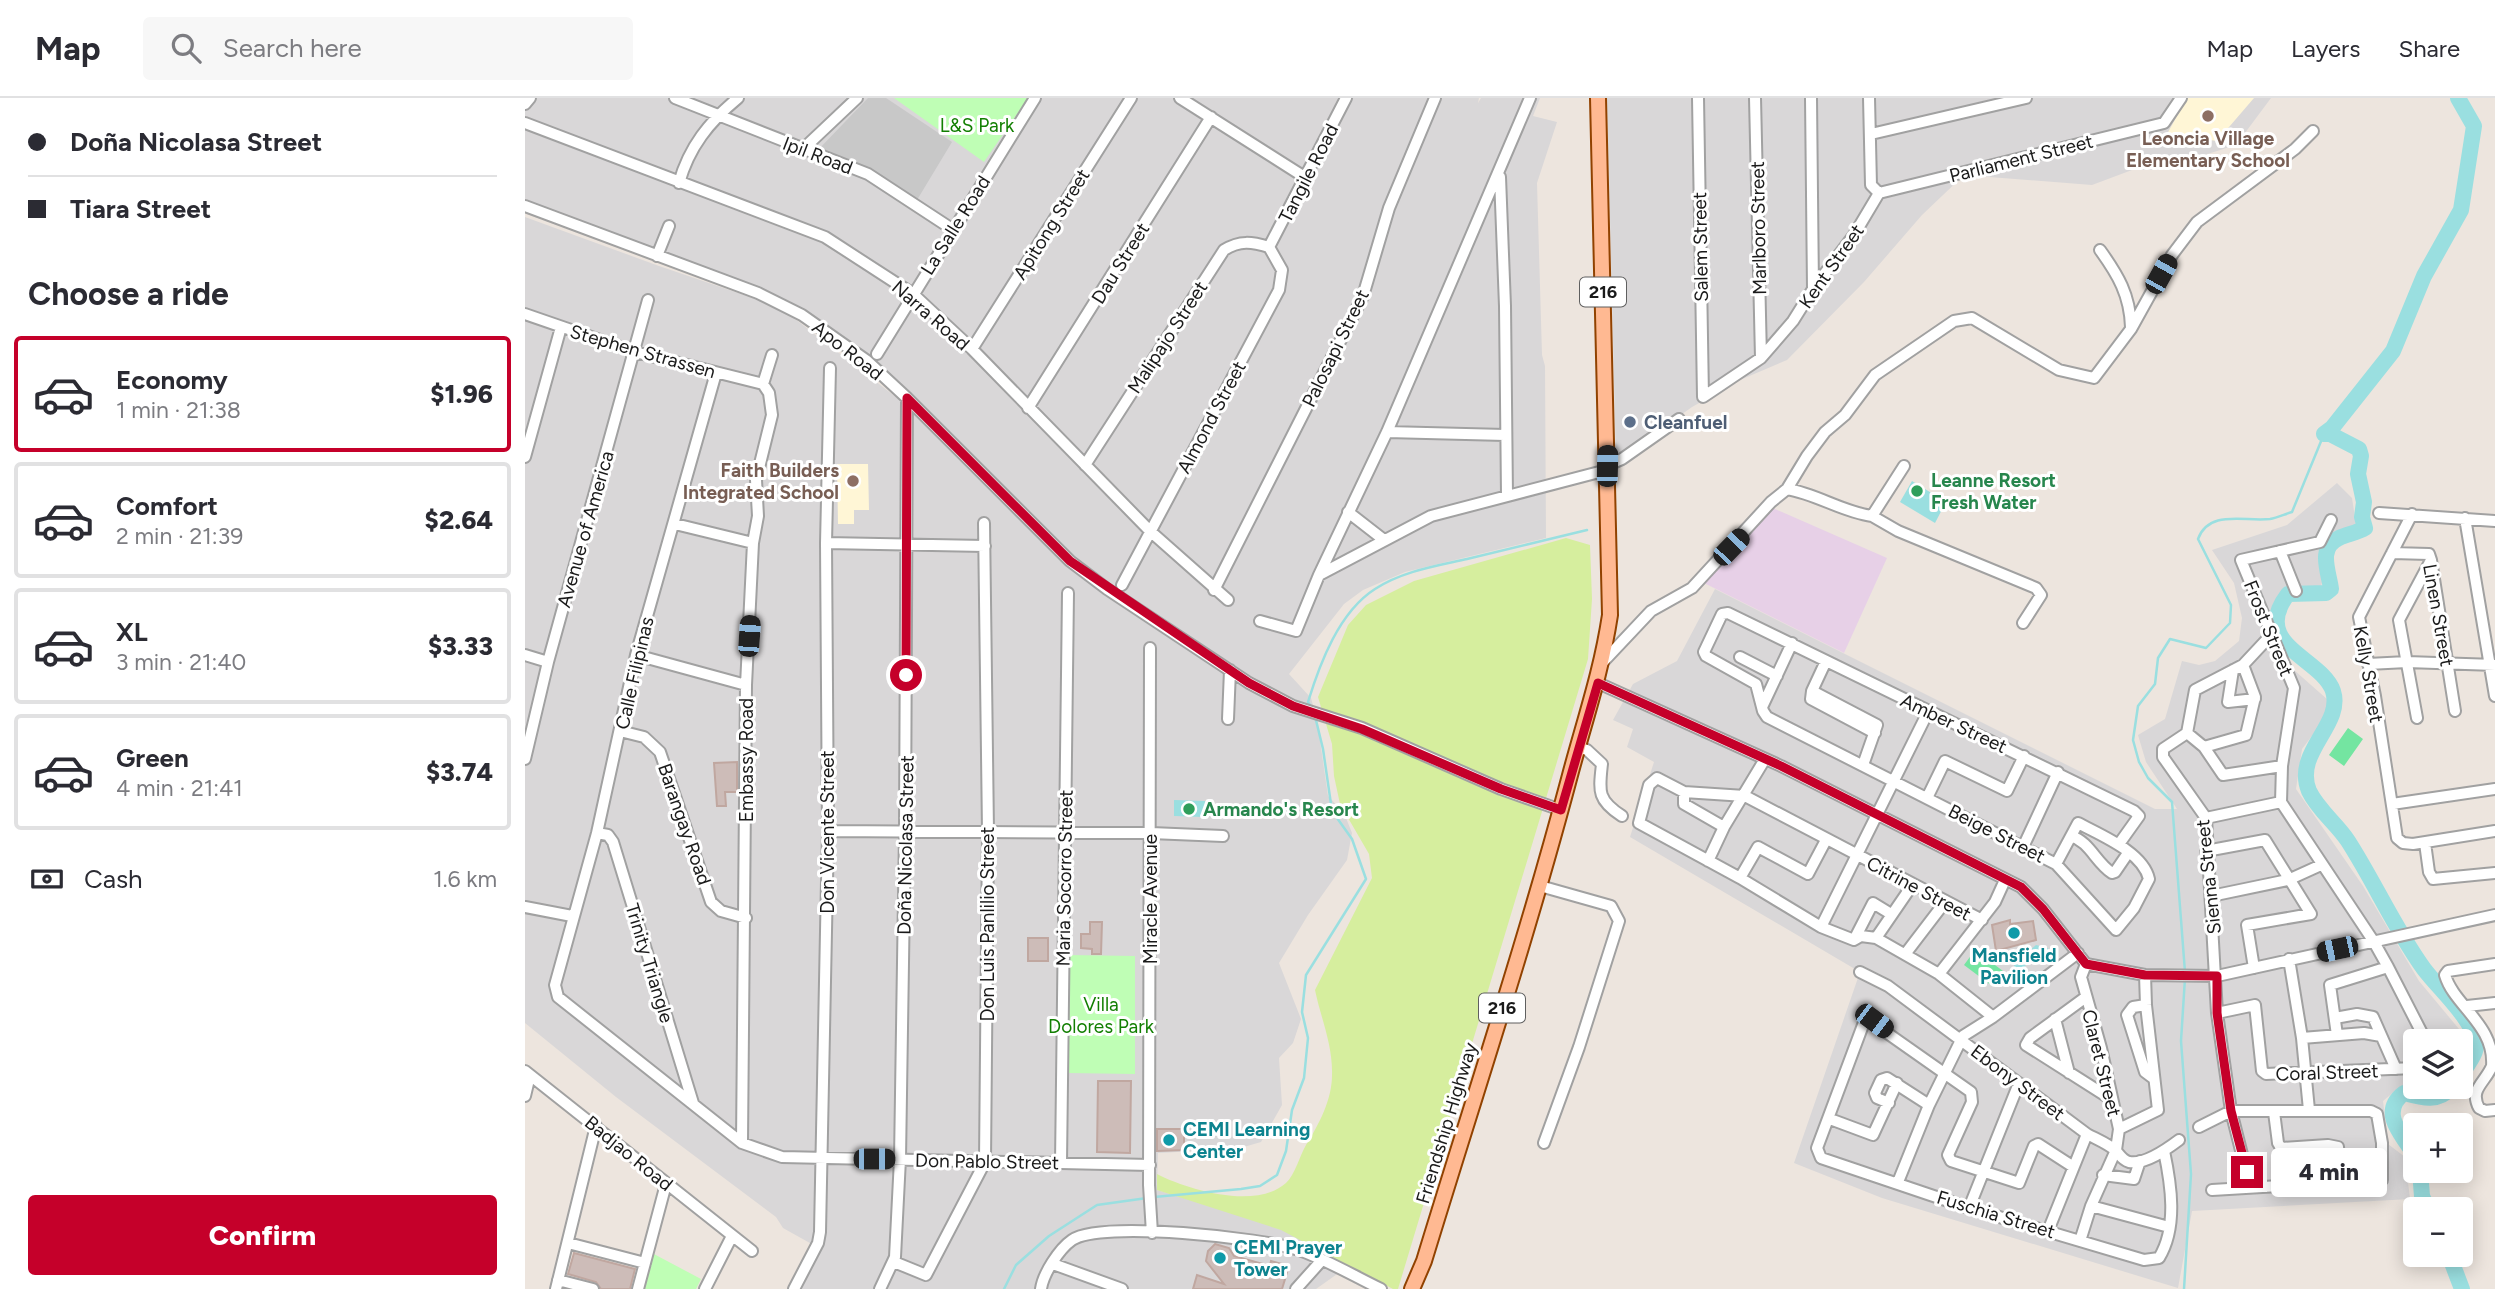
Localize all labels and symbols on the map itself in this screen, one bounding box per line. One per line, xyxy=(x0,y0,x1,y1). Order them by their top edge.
marker: Leoncia Village Elementary School xyxy=(2200,108,2216,124)
park label: L&S Park xyxy=(940,114,1015,137)
street label: Tangile Road xyxy=(1274,120,1343,227)
place label: Leoncia Village Elementary School xyxy=(2126,127,2290,172)
street label: Parliament Street xyxy=(1947,129,2095,187)
street label: Ipil Road xyxy=(779,132,856,179)
street label: Marlboro Street xyxy=(1746,161,1771,295)
street label: Apitong Street xyxy=(1008,165,1095,284)
street label: La Salle Road xyxy=(916,171,995,279)
street label: Salem Street xyxy=(1688,192,1713,302)
street label: Dau Street xyxy=(1086,218,1154,308)
street label: Kent Street xyxy=(1794,220,1869,313)
car xyxy=(2142,251,2181,297)
street label: Narra Road xyxy=(887,275,974,355)
street label: Malipajo Street xyxy=(1123,277,1212,398)
road number: 216 xyxy=(1580,278,1626,307)
street label: Palosapi Street xyxy=(1297,286,1374,411)
street label: Apo Road xyxy=(808,316,888,385)
street label: Stephen Strassen xyxy=(567,320,718,383)
street label: Almond Street xyxy=(1172,357,1251,477)
place label: Cleanfuel xyxy=(1644,411,1727,434)
marker: Cleanfuel xyxy=(1622,414,1638,430)
car xyxy=(1597,445,1618,487)
street label: Avenue of America xyxy=(552,448,619,610)
place label: Faith Builders Integrated School xyxy=(683,459,839,504)
place label: Leanne Resort Fresh Water xyxy=(1931,469,2056,514)
marker: Faith Builders Integrated School xyxy=(845,473,861,489)
marker: Leanne Resort Fresh Water xyxy=(1909,483,1925,499)
car xyxy=(1709,525,1754,569)
street label: Linen Street xyxy=(2418,562,2459,668)
street label: Frost Street xyxy=(2239,577,2298,680)
street label: Calle Filipinas xyxy=(610,614,659,732)
car xyxy=(738,614,761,658)
street label: Kelly Street xyxy=(2349,624,2388,724)
route start xyxy=(890,659,922,691)
street label: Amber Street xyxy=(1897,689,2011,758)
street label: Embassy Road xyxy=(735,698,758,822)
street label: Don Vicente Street xyxy=(816,750,839,914)
street label: Doña Nicolasa Street xyxy=(892,755,919,935)
street label: Barangay Road xyxy=(653,760,716,888)
street label: Maria Socorro Street xyxy=(1051,789,1078,967)
place label: Armando's Resort xyxy=(1203,798,1360,821)
street label: Beige Street xyxy=(1944,799,2049,868)
marker: Armando's Resort xyxy=(1181,801,1197,817)
street label: Sienna Street xyxy=(2191,818,2226,935)
street label: Don Luis Panlilio Street xyxy=(976,826,999,1022)
street label: Miracle Avenue xyxy=(1139,834,1162,964)
street label: Citrine Street xyxy=(1863,851,1975,926)
street label: Trinity Triangle xyxy=(620,901,679,1026)
marker: Mansfield Pavilion xyxy=(2006,925,2022,941)
car xyxy=(2315,934,2360,964)
place label: Mansfield Pavilion xyxy=(1971,944,2057,989)
park label: Villa Dolores Park xyxy=(1048,993,1155,1038)
road number: 216 xyxy=(1479,994,1525,1023)
car xyxy=(1851,1000,1898,1042)
street label: Claret Street xyxy=(2077,1007,2126,1119)
street label: Friendship Highway xyxy=(1411,1040,1482,1207)
street label: Ebony Street xyxy=(1966,1040,2069,1125)
street label: Coral Street xyxy=(2275,1059,2379,1086)
street label: Badjao Road xyxy=(580,1111,677,1196)
place label: CEMI Learning Center xyxy=(1183,1118,1310,1163)
marker: CEMI Learning Center xyxy=(1161,1132,1177,1148)
callout: 4 min xyxy=(2271,1148,2387,1196)
car xyxy=(854,1149,896,1170)
street label: Don Pablo Street xyxy=(915,1149,1059,1174)
route end xyxy=(2231,1156,2263,1188)
street label: Fuschia Street xyxy=(1934,1186,2058,1243)
place label: CEMI Prayer Tower xyxy=(1234,1236,1342,1281)
marker: CEMI Prayer Tower xyxy=(1212,1250,1228,1266)

